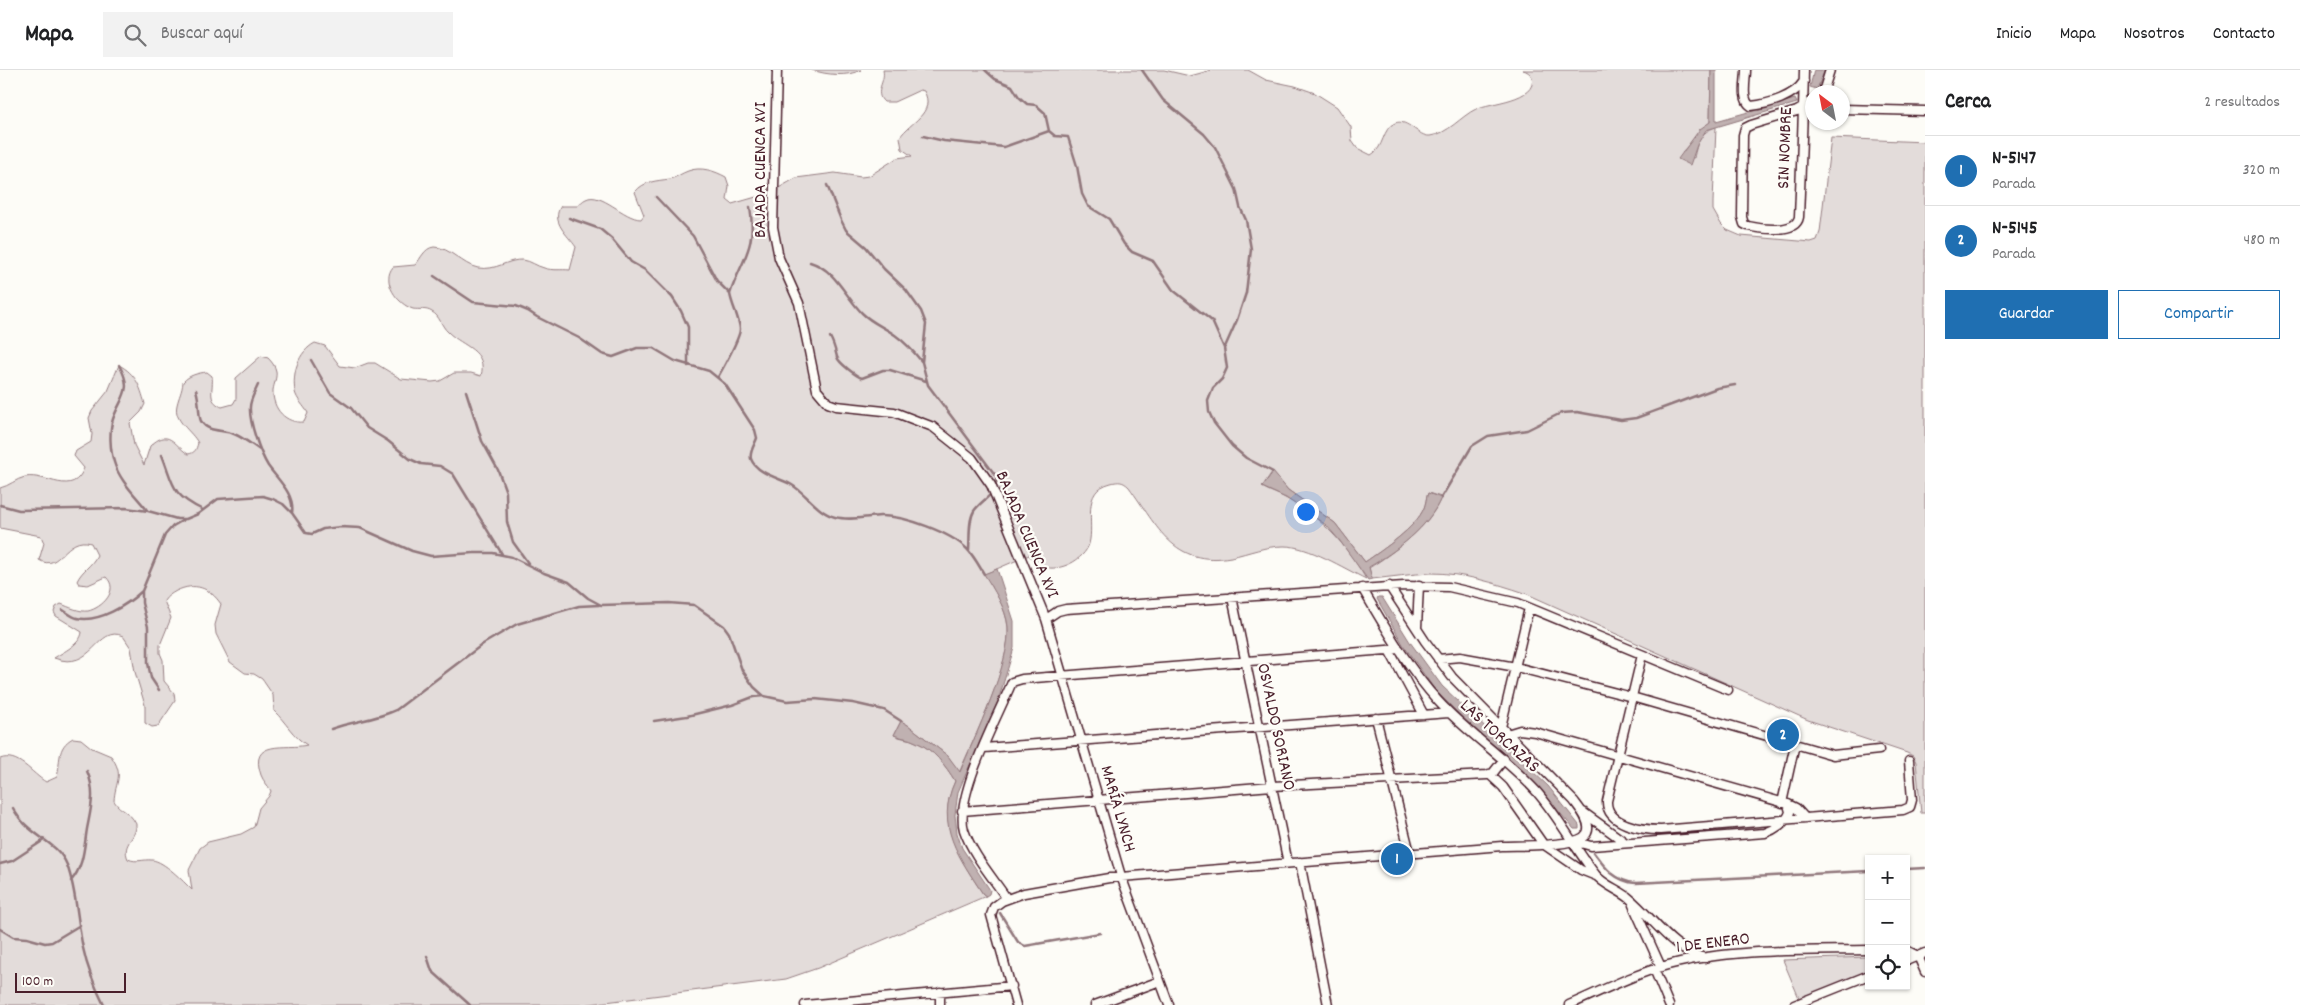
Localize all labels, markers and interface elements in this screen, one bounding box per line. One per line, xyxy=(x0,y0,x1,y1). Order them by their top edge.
search box xyxy=(103,12,453,57)
text: Mapa xyxy=(25,18,73,52)
icon: search xyxy=(121,21,149,49)
text: Buscar aquí xyxy=(161,21,243,48)
text: Inicio xyxy=(1996,22,2032,47)
text: Mapa xyxy=(2060,22,2095,47)
text: Nosotros xyxy=(2123,22,2185,47)
text: Contacto xyxy=(2213,22,2275,47)
north arrow xyxy=(1805,85,1850,130)
text: Cerca xyxy=(1945,88,1991,118)
text: 2 resultados xyxy=(2204,91,2280,114)
street label: BAJADA CUENCA XVI xyxy=(749,102,774,238)
street label: SIN NOMBRE xyxy=(1772,107,1800,189)
text: N-5147 xyxy=(1992,146,2036,173)
text: 1 xyxy=(1959,159,1963,182)
text: 320 m xyxy=(2243,159,2280,182)
text: Parada xyxy=(1992,173,2035,196)
text: N-5145 xyxy=(1992,216,2038,243)
text: 2 xyxy=(1958,229,1965,252)
text: 480 m xyxy=(2244,229,2280,252)
text: Parada xyxy=(1992,243,2035,266)
button: Guardar xyxy=(1945,290,2108,339)
button: Compartir xyxy=(2118,290,2280,339)
street label: BAJADA CUENCA XVI xyxy=(988,467,1064,603)
your location xyxy=(1293,499,1319,525)
street label: OSVALDO SORIANO xyxy=(1249,661,1301,793)
street label: LAS TORCAZAS xyxy=(1453,694,1545,780)
pin: 2 xyxy=(1767,716,1799,754)
street label: MARÍA LYNCH xyxy=(1093,763,1141,855)
pin: 1 xyxy=(1381,840,1413,878)
map controls xyxy=(1865,855,1910,990)
button: + xyxy=(1865,855,1910,900)
button: − xyxy=(1865,900,1910,945)
street label: 1 DE ENERO xyxy=(1675,927,1751,961)
button: locate xyxy=(1865,945,1910,990)
scale bar xyxy=(15,970,126,993)
text: 100 m xyxy=(22,972,53,992)

